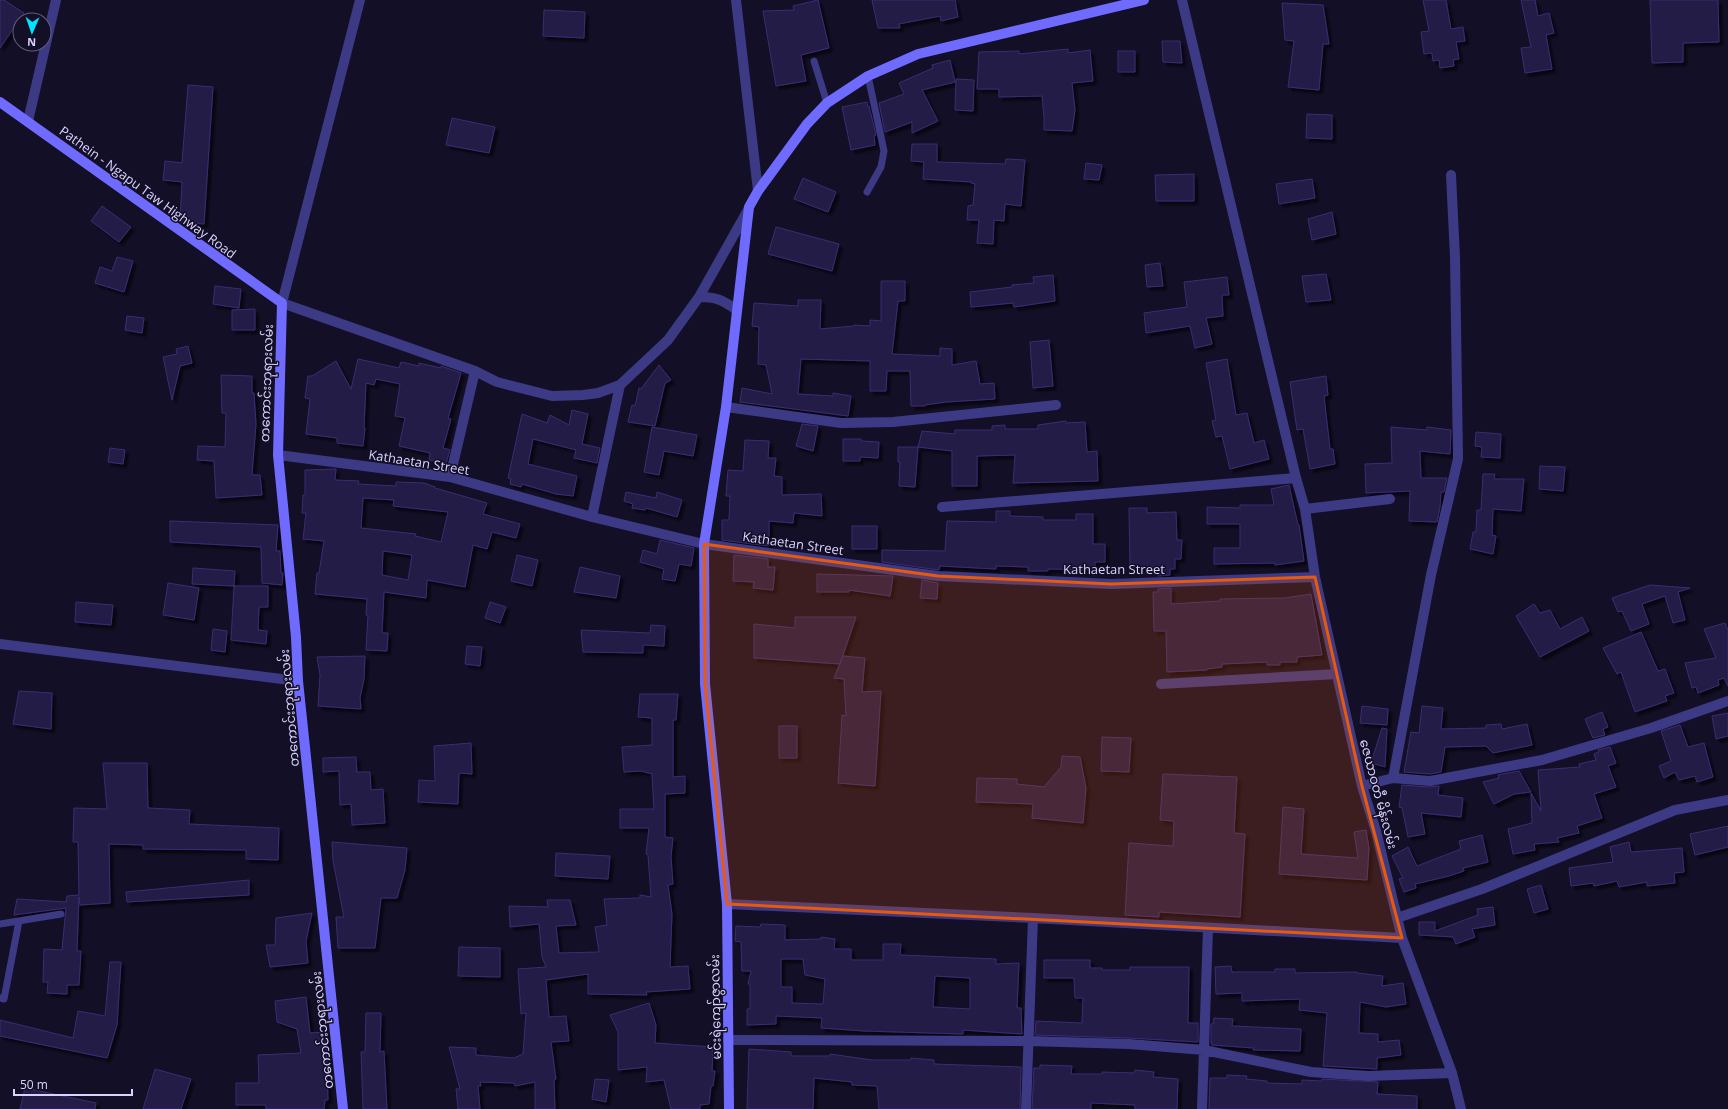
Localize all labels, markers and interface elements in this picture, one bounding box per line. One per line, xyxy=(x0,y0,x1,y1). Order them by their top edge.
north arrow xyxy=(12,12,52,52)
text: N xyxy=(27,35,36,50)
street label: Pathein - Ngapu Taw Highway Road xyxy=(56,122,240,262)
street label: တကောင်းဘုရားလမ်း xyxy=(255,324,279,442)
street label: Kathaetan Street xyxy=(367,445,471,479)
street label: Kathaetan Street xyxy=(741,527,845,559)
street label: Kathaetan Street xyxy=(1063,560,1165,578)
street label: တကောင်းဘုရားလမ်း xyxy=(275,648,305,768)
street label: ဇေယာဝတီ မိန်းလမ်း xyxy=(1354,737,1402,851)
street label: မင်းရဲကျော်ဇွာလမ်း xyxy=(705,954,727,1060)
street label: တကောင်းဘုရားလမ်း xyxy=(307,970,339,1090)
scale bar xyxy=(14,1071,132,1097)
text: 50 m xyxy=(20,1076,48,1093)

